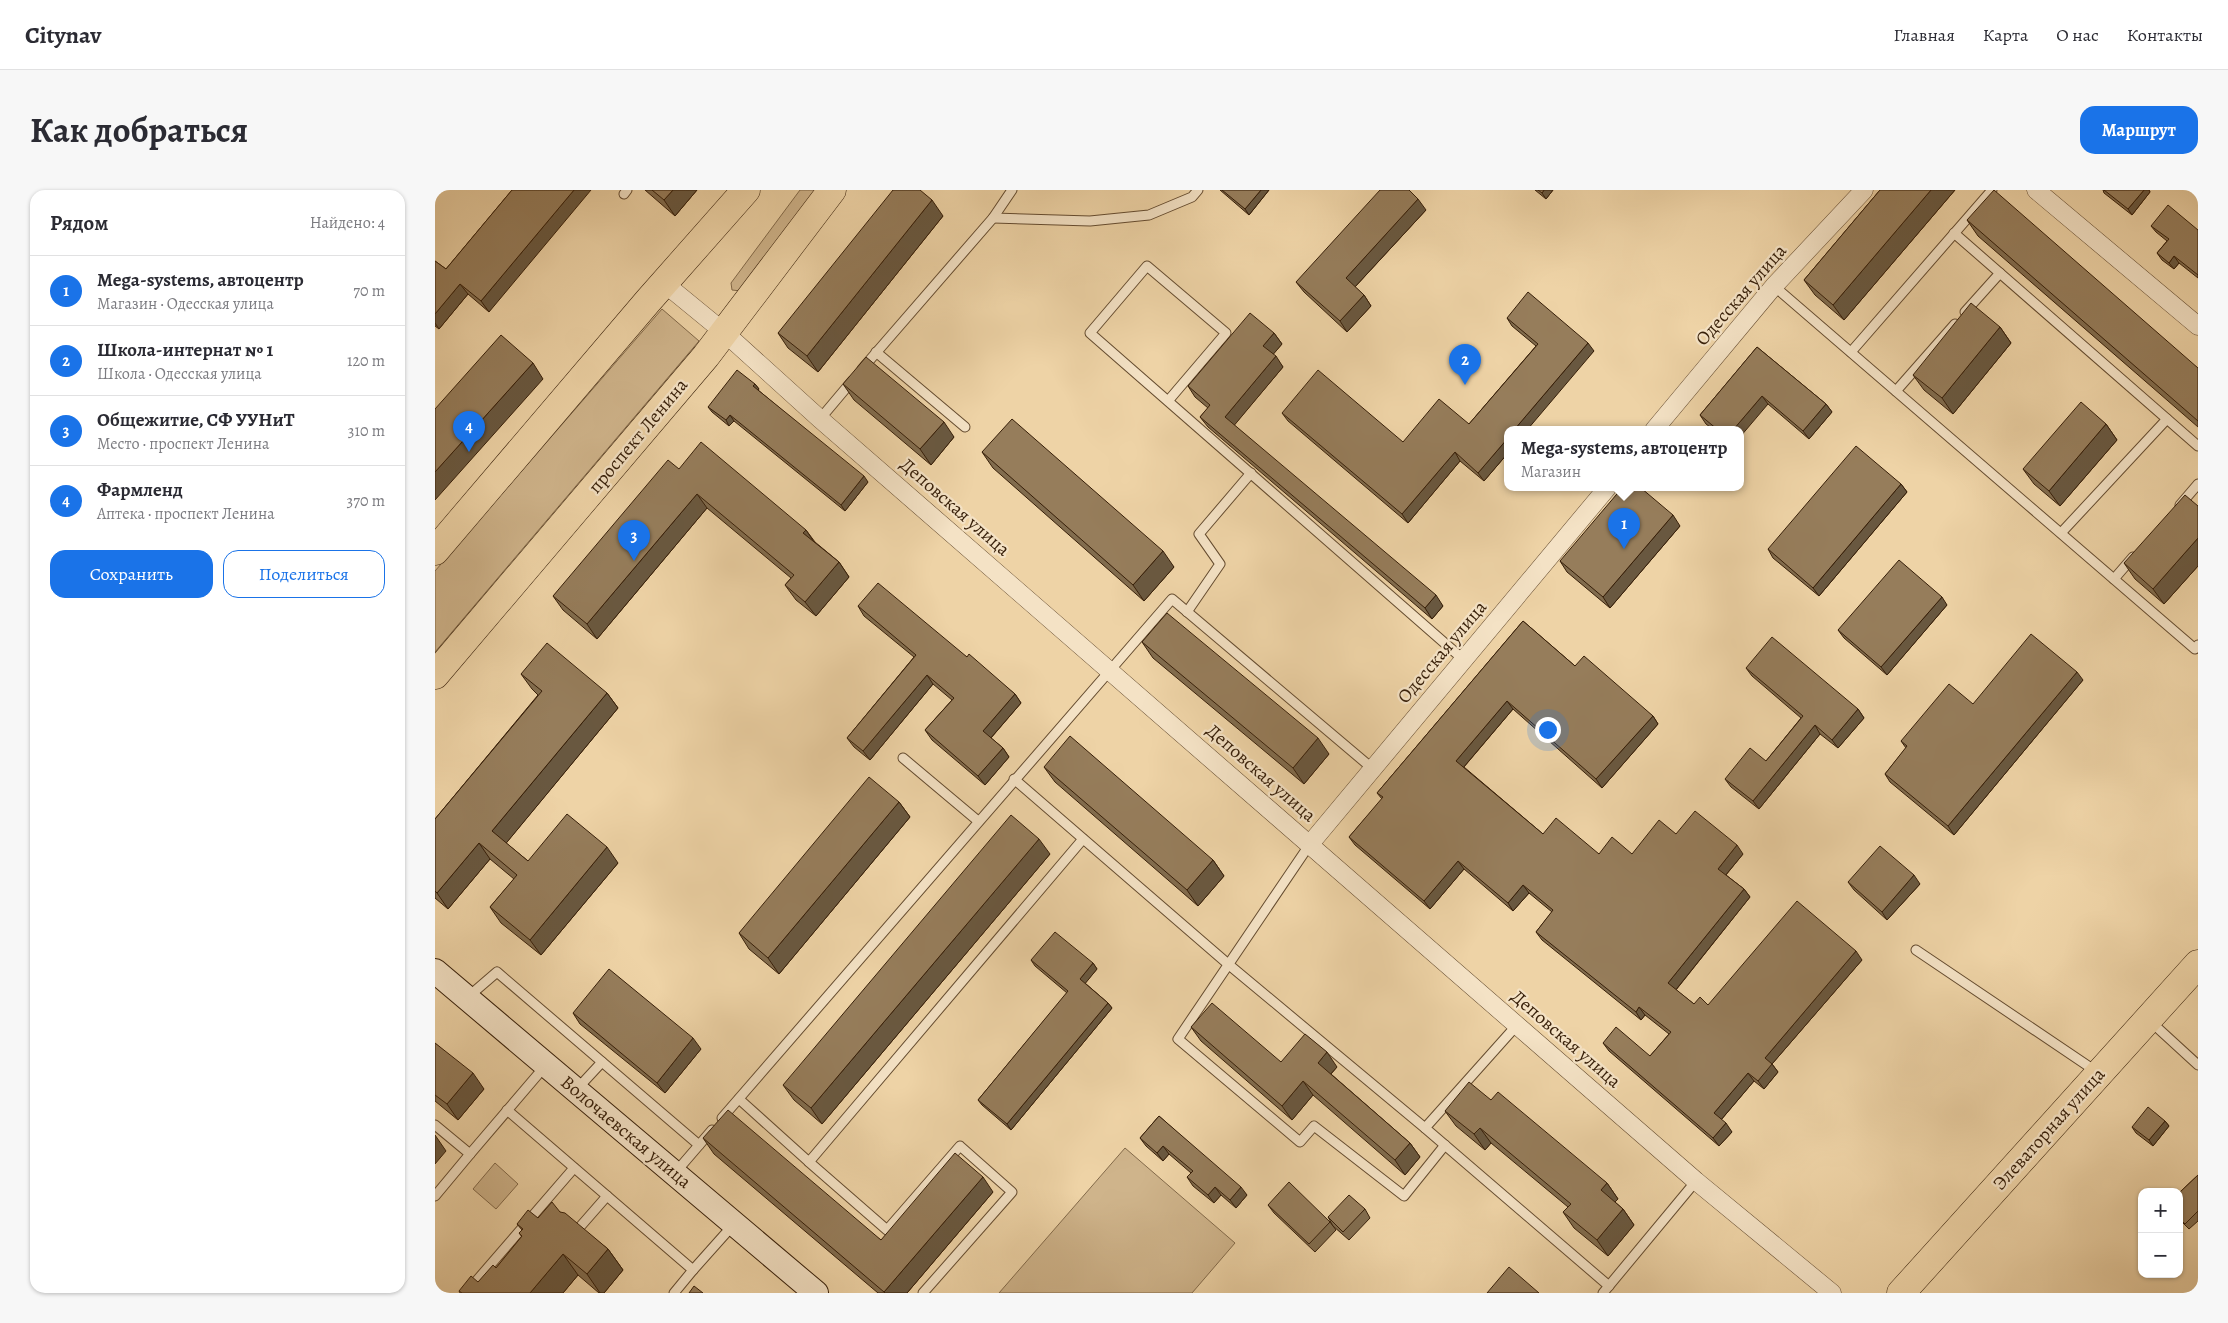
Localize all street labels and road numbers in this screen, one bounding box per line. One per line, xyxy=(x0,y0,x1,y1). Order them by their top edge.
street label: Одесская улица xyxy=(1690,238,1793,351)
street label: проспект Ленина xyxy=(582,373,694,499)
street label: Деповская улица xyxy=(894,452,1016,562)
street label: Одесская улица xyxy=(1391,595,1493,709)
street label: Деповская улица xyxy=(1200,718,1322,828)
street label: Деповская улица xyxy=(1505,984,1627,1094)
street label: Элеваторная улица xyxy=(1987,1062,2111,1196)
street label: Волочаевская улица xyxy=(555,1070,697,1195)

